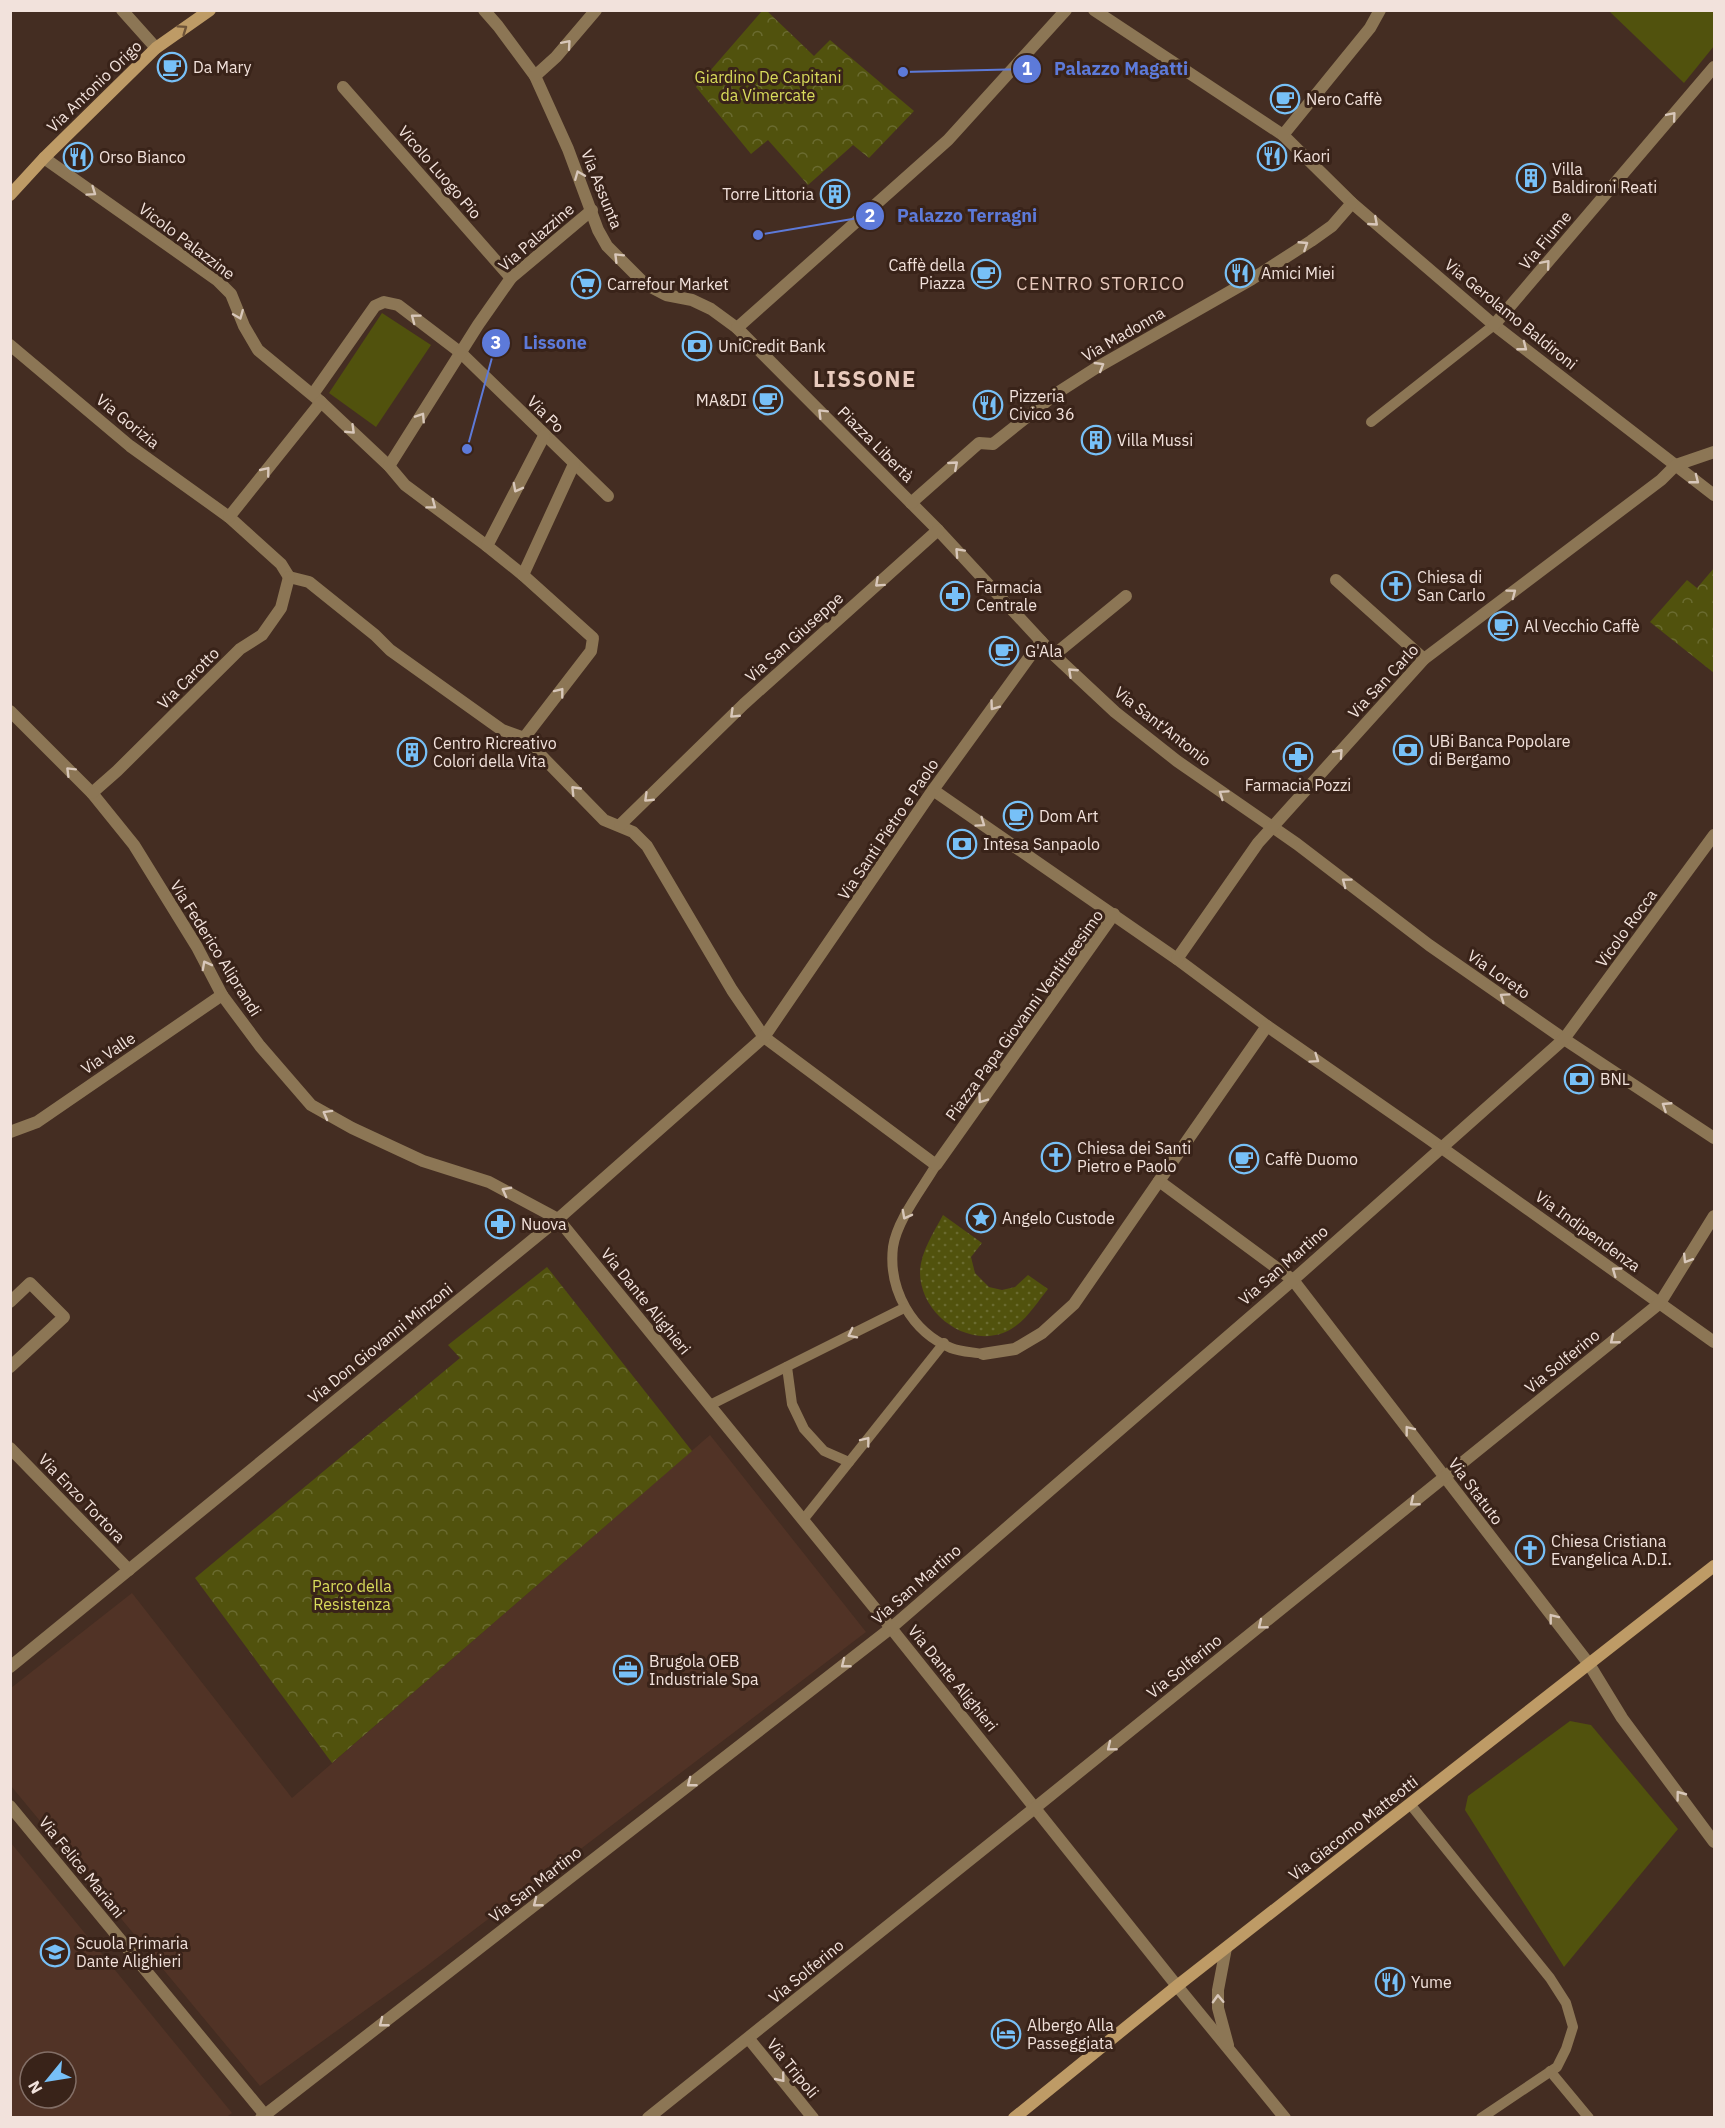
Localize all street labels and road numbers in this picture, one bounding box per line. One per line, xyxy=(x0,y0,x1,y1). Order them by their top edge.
street label: Via Antonio Origo xyxy=(42,36,146,136)
street label: Vicolo Luogo Pio xyxy=(394,121,486,223)
street label: Via Assunta xyxy=(577,146,627,232)
street label: Vicolo Palazzine xyxy=(135,198,239,284)
street label: Via Palazzine xyxy=(494,199,578,275)
street label: Via Fiume xyxy=(1515,206,1576,274)
street label: Via Gerolamo Baldironi xyxy=(1441,254,1581,374)
street label: Via Madonna xyxy=(1078,302,1168,366)
street label: Via Gorizia xyxy=(92,389,164,453)
street label: Via Po xyxy=(523,391,569,437)
street label: Piazza Libertà xyxy=(834,402,919,487)
street label: Via San Giuseppe xyxy=(741,588,847,686)
street label: Via San Carlo xyxy=(1343,640,1423,722)
street label: Via Carotto xyxy=(153,643,223,713)
street label: Via Sant'Antonio xyxy=(1111,682,1216,770)
street label: Via Santi Pietro e Paolo xyxy=(833,755,943,903)
street label: Via Federico Aliprandi xyxy=(166,876,266,1020)
street label: Vicolo Rocca xyxy=(1591,885,1661,971)
street label: Piazza Papa Giovanni Ventitreesimo xyxy=(941,906,1107,1124)
street label: Via Loreto xyxy=(1464,945,1534,1003)
street label: Via Valle xyxy=(77,1027,139,1078)
street label: Via Indipendenza xyxy=(1532,1186,1645,1276)
street label: Via San Martino xyxy=(1234,1221,1332,1309)
street label: Via Dante Alighieri xyxy=(597,1244,695,1358)
street label: Via Don Giovanni Minzoni xyxy=(304,1279,456,1407)
street label: Via Solferino xyxy=(1521,1325,1603,1397)
street label: Via Enzo Tortora xyxy=(34,1449,130,1547)
street label: Via Statuto xyxy=(1444,1454,1508,1528)
street label: Via San Martino xyxy=(867,1540,965,1628)
street label: Via Dante Alighieri xyxy=(904,1621,1002,1735)
street label: Via Solferino xyxy=(1143,1630,1225,1702)
street label: Via Giacomo Matteotti xyxy=(1284,1771,1422,1885)
street label: Via Felice Mariani xyxy=(35,1812,129,1922)
street label: Via San Martino xyxy=(485,1842,585,1926)
street label: Via Solferino xyxy=(765,1935,847,2007)
street label: Via Tripoli xyxy=(763,2034,823,2102)

